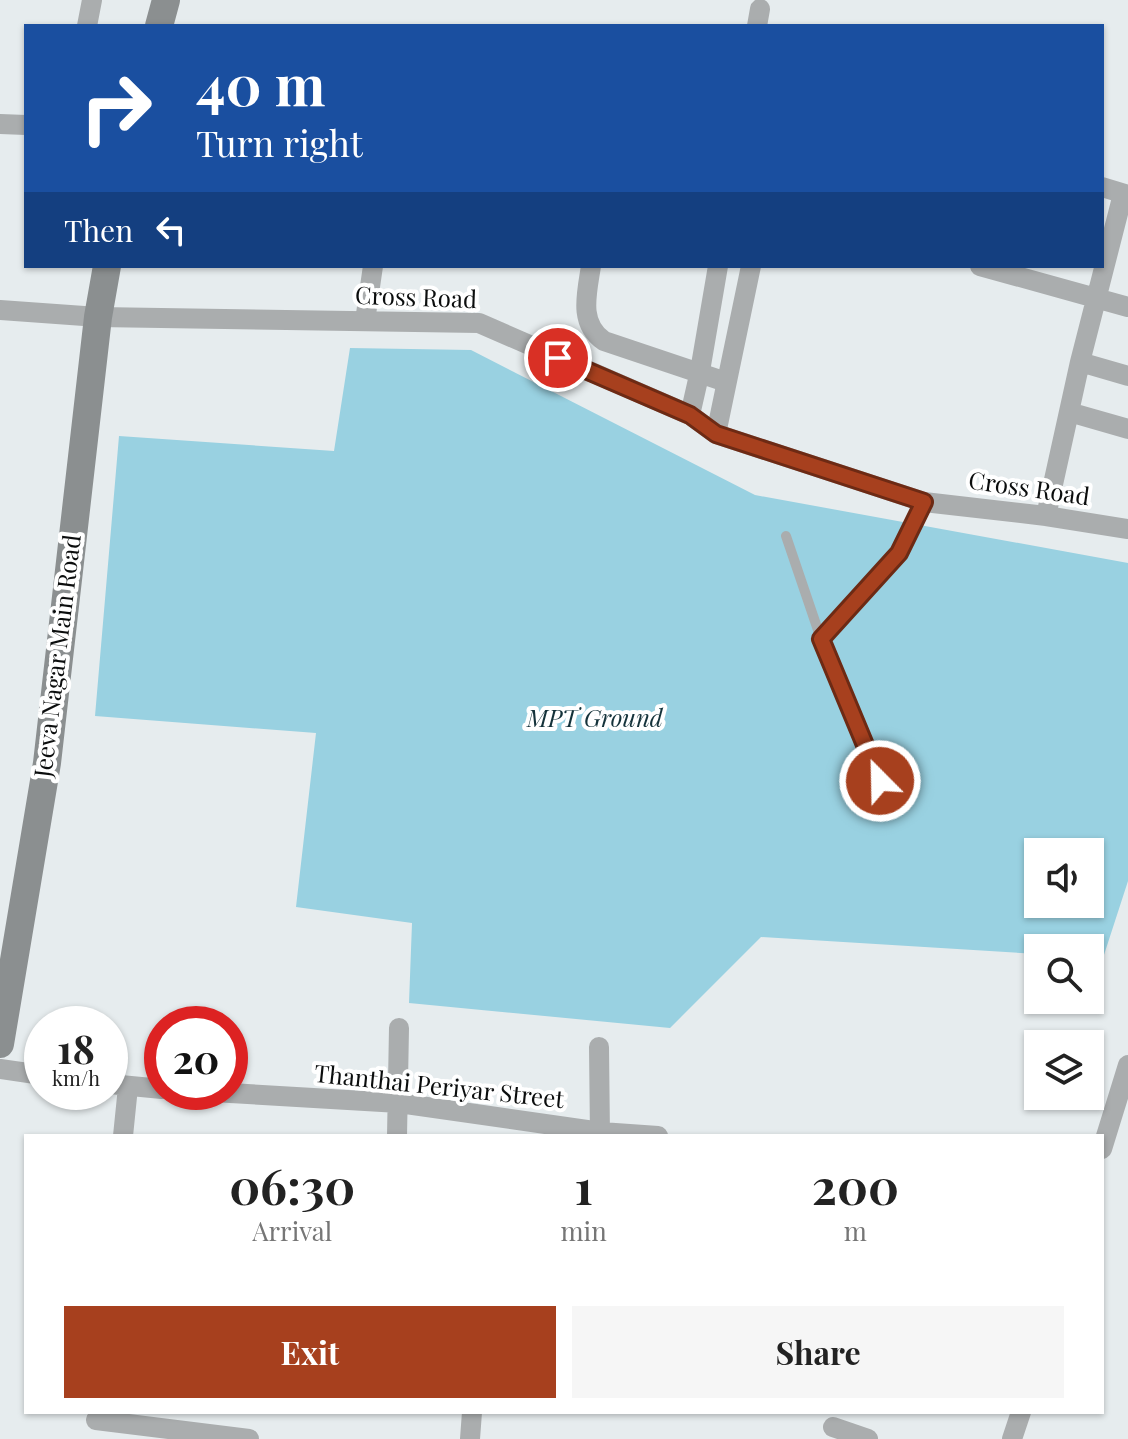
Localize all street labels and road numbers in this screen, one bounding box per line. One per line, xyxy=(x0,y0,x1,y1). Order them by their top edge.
street label: Cross Road xyxy=(355,278,478,314)
street label: Cross Road xyxy=(967,463,1092,511)
street label: Jeeva Nagar Main Road xyxy=(25,532,87,780)
street label: Thanthai Periyar Street xyxy=(313,1056,566,1114)

